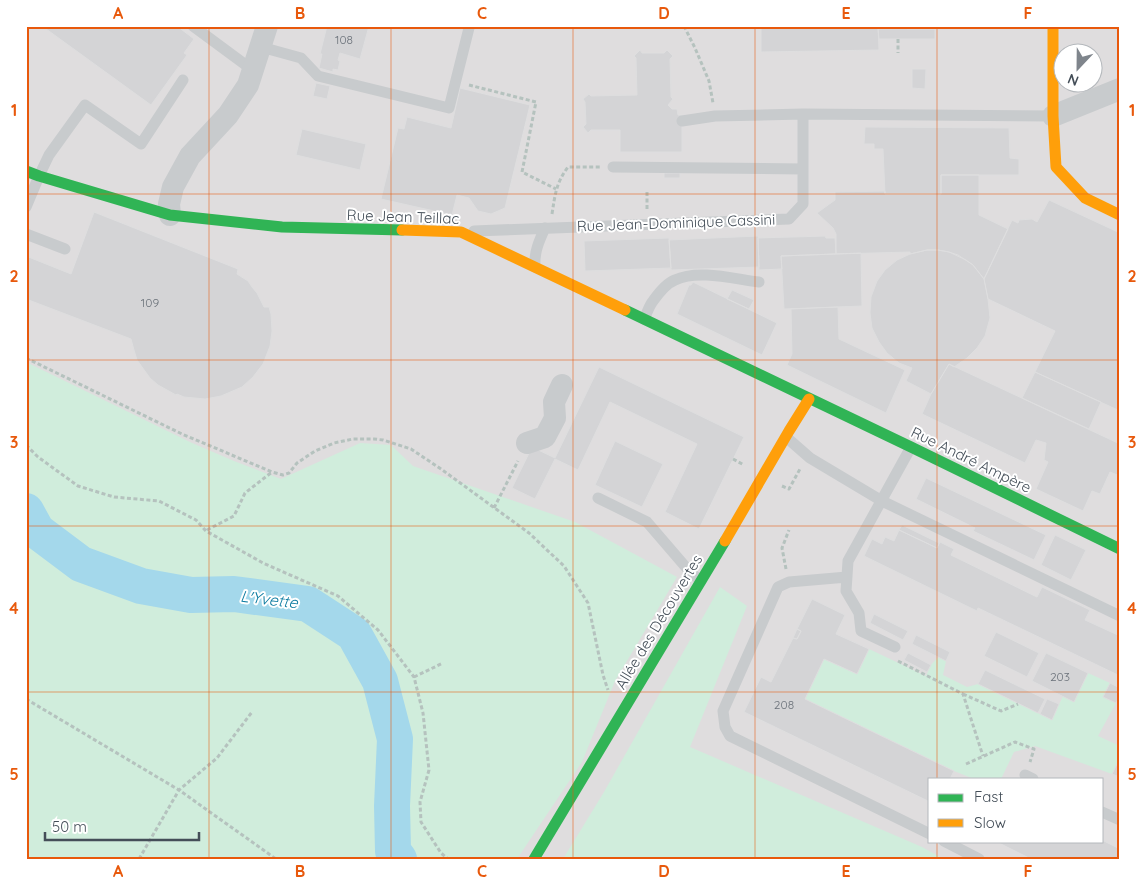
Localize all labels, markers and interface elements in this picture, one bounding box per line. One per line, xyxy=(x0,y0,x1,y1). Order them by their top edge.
text: A xyxy=(113,3,124,23)
text: B xyxy=(295,3,305,23)
text: C xyxy=(477,3,487,23)
text: D xyxy=(658,3,670,23)
text: E xyxy=(841,3,851,23)
text: F xyxy=(1024,3,1033,23)
house number: 108 xyxy=(335,32,353,47)
north arrow xyxy=(1054,42,1104,92)
text: N xyxy=(1065,70,1081,90)
text: 1 xyxy=(11,100,17,120)
text: 1 xyxy=(1129,100,1135,120)
street label: Rue Jean Teillac xyxy=(346,205,460,228)
street label: Rue Jean-Dominique Cassini xyxy=(576,210,776,235)
text: 2 xyxy=(9,266,19,286)
text: 2 xyxy=(1127,266,1137,286)
house number: 109 xyxy=(141,295,159,310)
street label: Rue André Ampère xyxy=(908,422,1034,497)
text: 3 xyxy=(10,432,18,452)
text: 3 xyxy=(1128,432,1136,452)
street label: Allée des Découvertes xyxy=(611,551,706,692)
water label: L'Yvette xyxy=(239,586,300,613)
text: 4 xyxy=(9,598,19,618)
text: 4 xyxy=(1127,598,1137,618)
house number: 203 xyxy=(1050,669,1070,684)
house number: 208 xyxy=(774,697,794,712)
text: 5 xyxy=(9,764,19,784)
text: 5 xyxy=(1127,764,1137,784)
legend xyxy=(928,778,1104,842)
text: Fast xyxy=(974,787,1003,806)
scale bar xyxy=(45,810,199,842)
text: Slow xyxy=(974,813,1006,832)
text: 50 m xyxy=(52,817,87,836)
text: A xyxy=(113,861,124,881)
text: B xyxy=(295,861,305,881)
text: C xyxy=(477,861,487,881)
text: D xyxy=(658,861,670,881)
text: E xyxy=(841,861,851,881)
text: F xyxy=(1024,861,1033,881)

